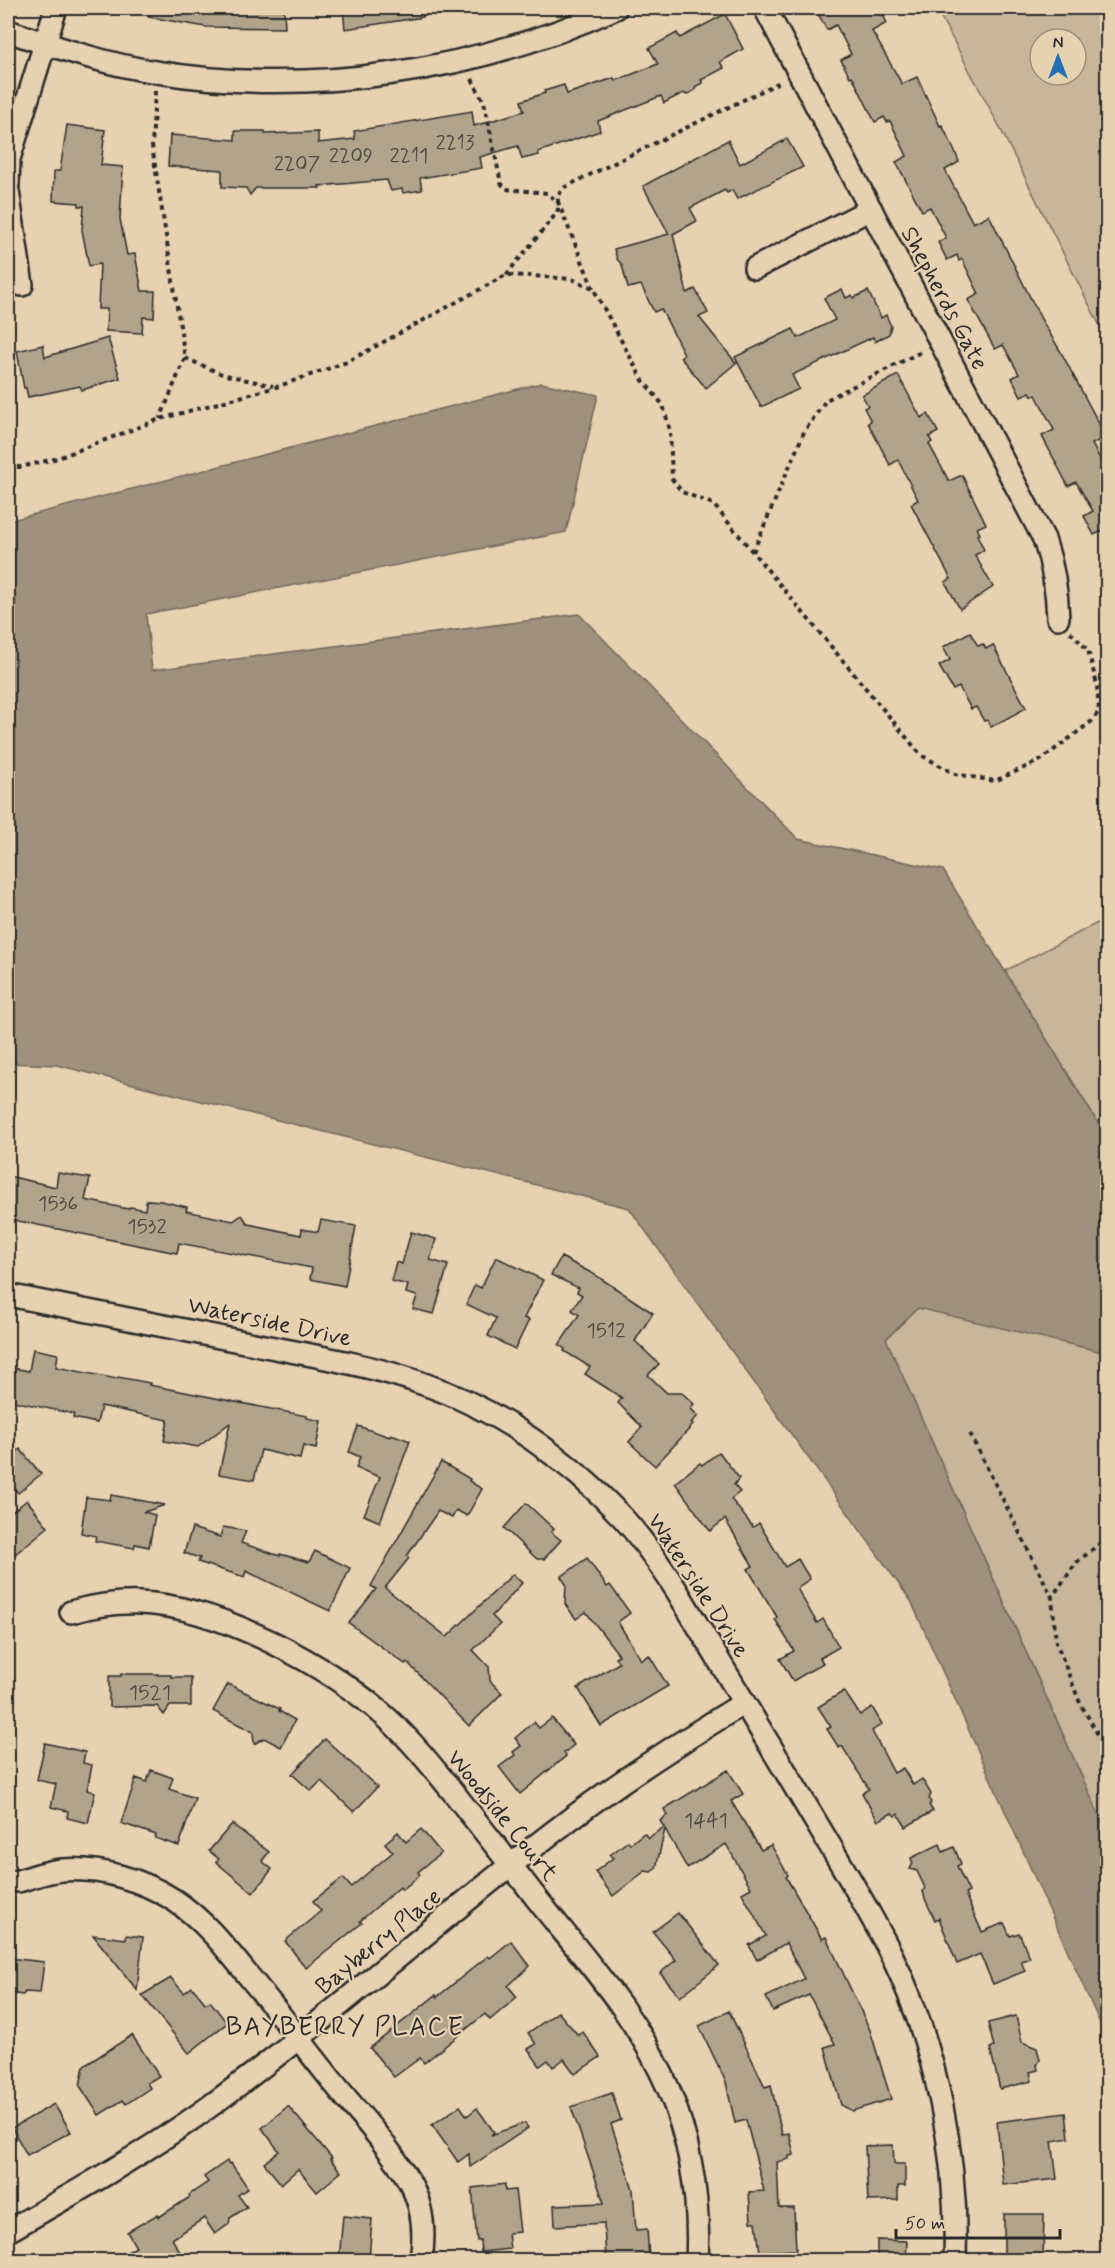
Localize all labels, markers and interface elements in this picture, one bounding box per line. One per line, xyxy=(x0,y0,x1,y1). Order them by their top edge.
north arrow xyxy=(1028,27,1088,87)
text: N xyxy=(1053,33,1063,54)
house number: 2213 xyxy=(435,129,475,157)
house number: 2209 xyxy=(329,142,373,170)
house number: 2211 xyxy=(390,142,428,170)
house number: 2207 xyxy=(274,150,321,178)
street label: Shepherds Gate xyxy=(893,222,995,376)
house number: 1536 xyxy=(38,1190,78,1218)
house number: 1532 xyxy=(127,1213,167,1241)
street label: Waterside Drive xyxy=(185,1290,354,1355)
house number: 1512 xyxy=(586,1317,626,1345)
street label: Waterside Drive xyxy=(639,1507,756,1664)
house number: 1521 xyxy=(129,1679,171,1707)
street label: Woodside Court xyxy=(439,1744,564,1888)
house number: 1441 xyxy=(684,1807,728,1835)
street label: Bayberry Place xyxy=(310,1882,448,2002)
district label: BAYBERRY PLACE xyxy=(226,2011,464,2045)
scale bar xyxy=(896,2202,1060,2240)
text: 50 m xyxy=(905,2212,945,2236)

